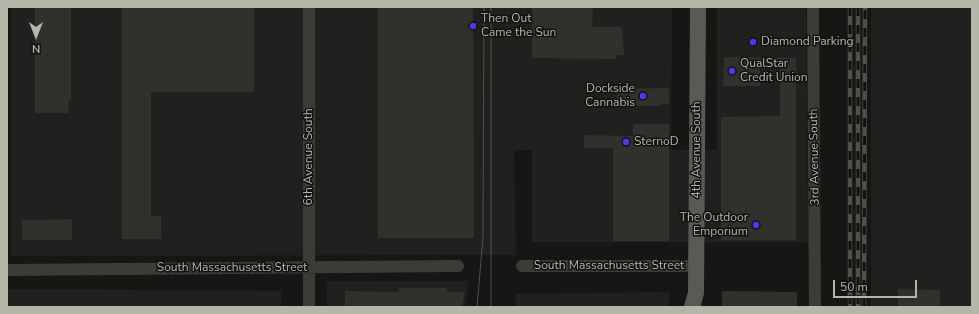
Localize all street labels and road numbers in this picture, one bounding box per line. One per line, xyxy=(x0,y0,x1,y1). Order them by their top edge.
street label: 4th Avenue South xyxy=(690,101,704,199)
street label: 6th Avenue South xyxy=(302,108,316,206)
street label: 3rd Avenue South xyxy=(807,108,823,206)
street label: South Massachusetts Street xyxy=(534,259,684,273)
street label: South Massachusetts Street xyxy=(157,261,307,275)

